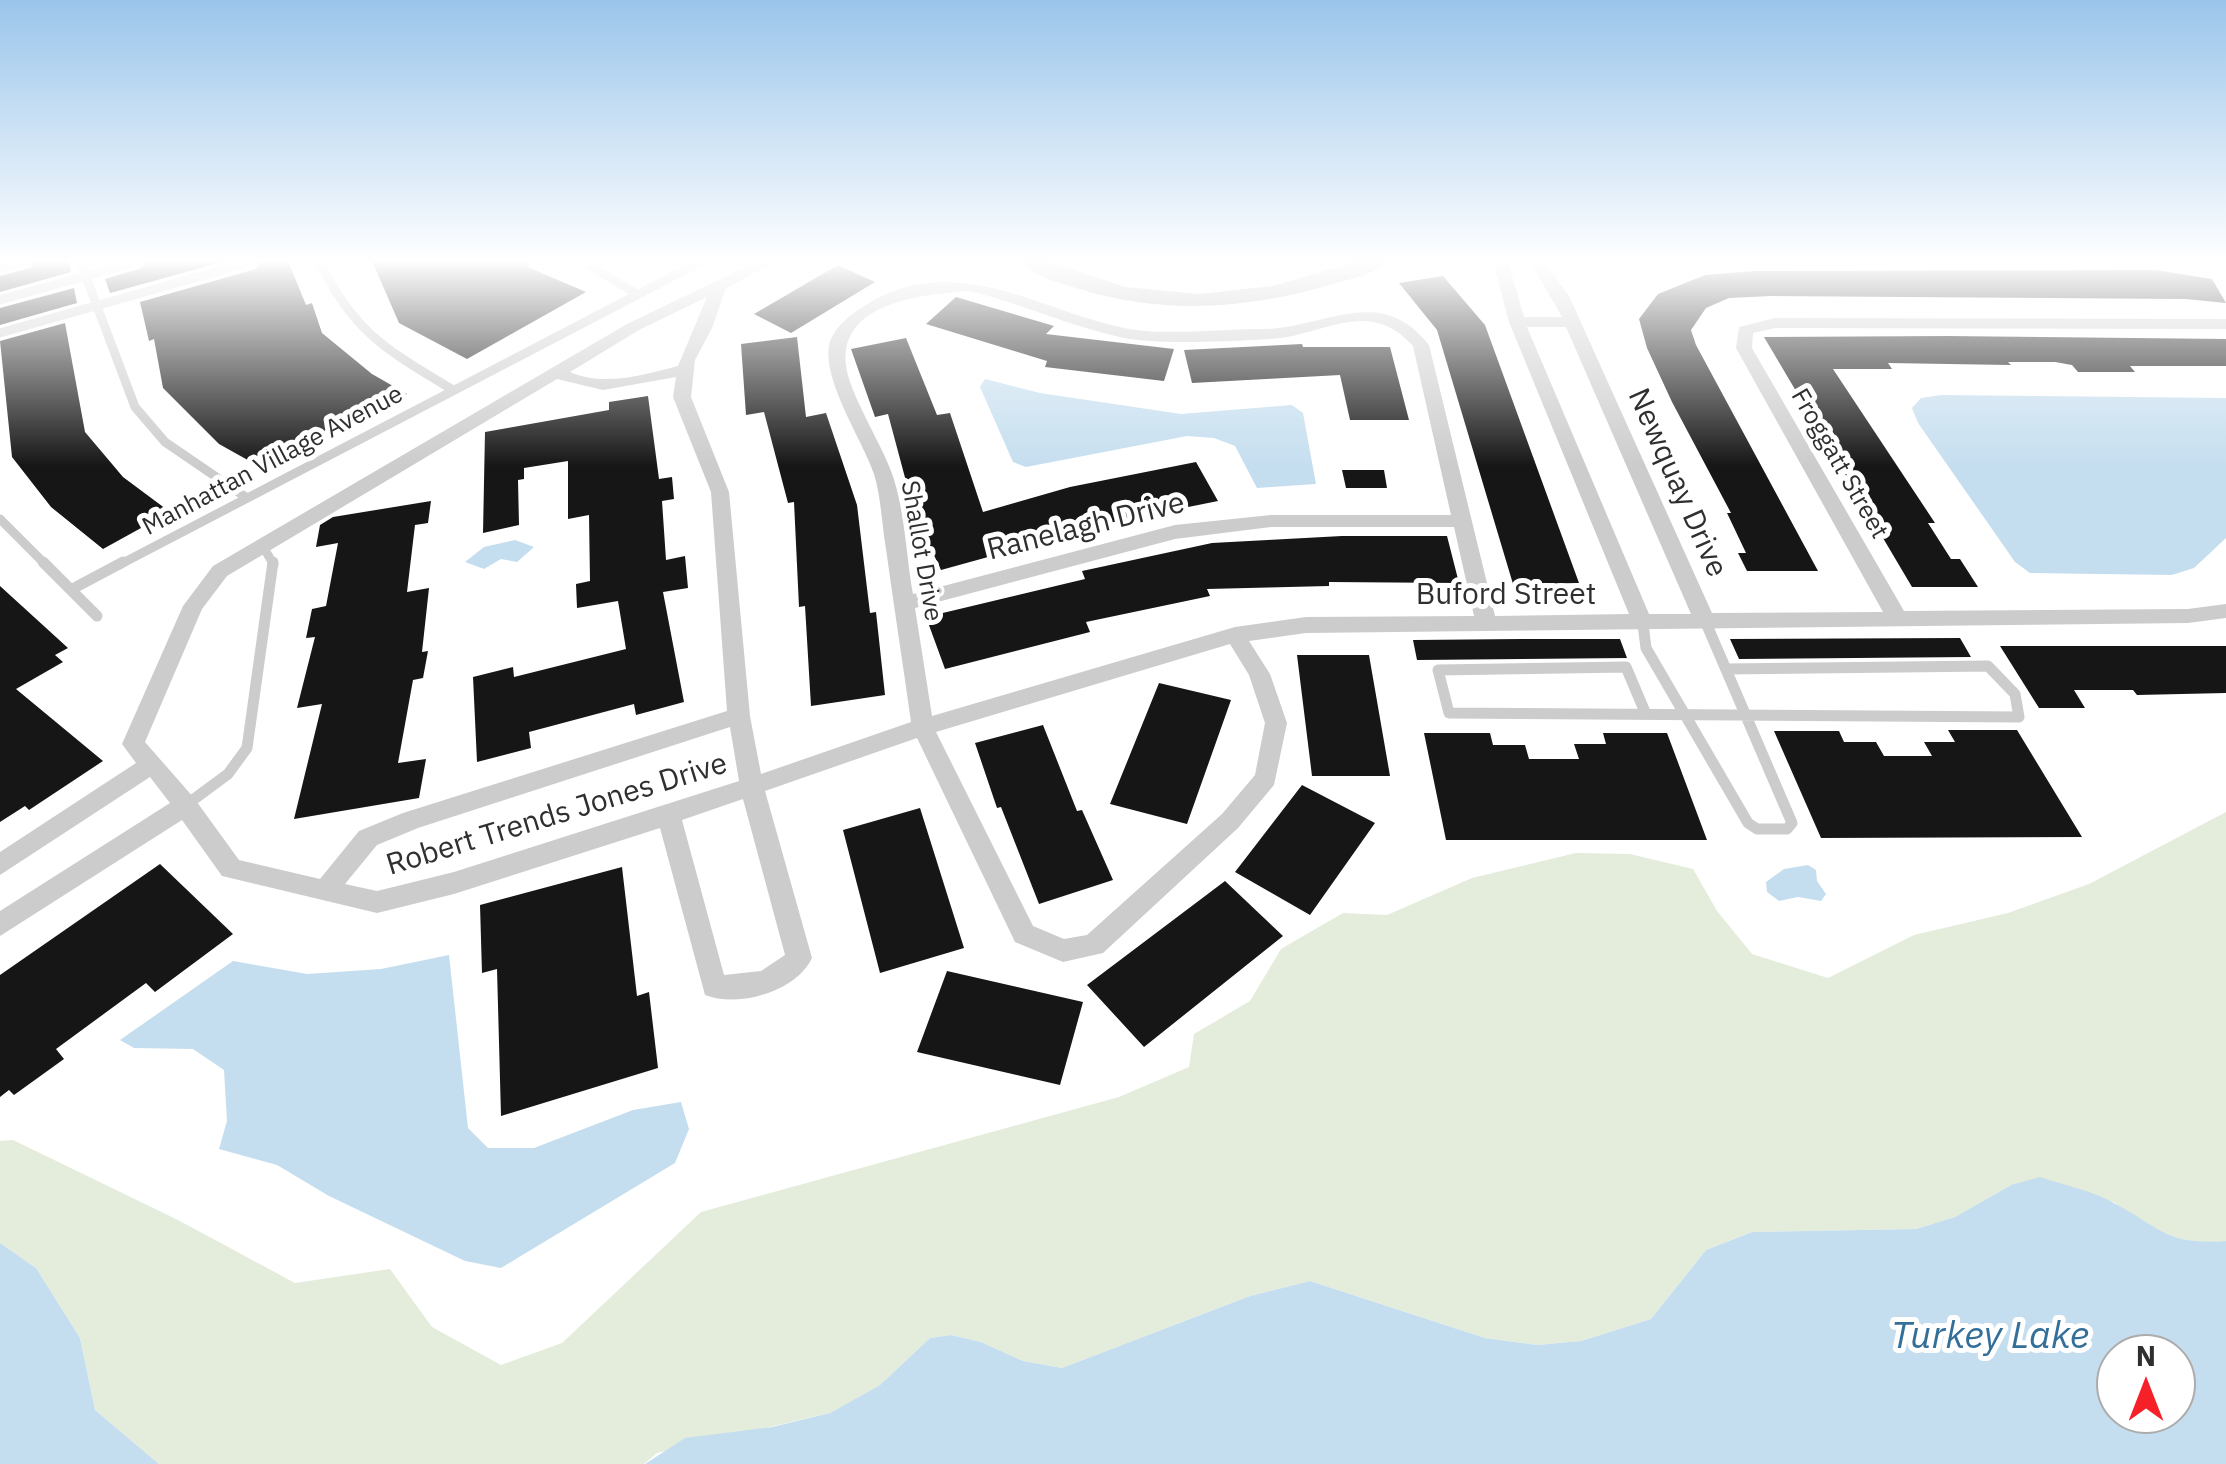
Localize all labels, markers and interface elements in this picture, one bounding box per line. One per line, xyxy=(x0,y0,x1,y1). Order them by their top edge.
street label: Manhattan Village Avenue xyxy=(138,380,408,542)
street label: Newquay Drive xyxy=(1619,383,1735,583)
street label: Froggatt Street xyxy=(1784,384,1894,544)
street label: Shallot Drive xyxy=(894,478,948,624)
street label: Ranelagh Drive xyxy=(984,485,1188,569)
street label: Buford Street xyxy=(1416,577,1596,613)
street label: Robert Trends Jones Drive xyxy=(382,746,732,884)
water label: Turkey Lake xyxy=(1891,1314,2089,1360)
north arrow xyxy=(2096,1334,2196,1434)
text: N xyxy=(2136,1337,2156,1374)

